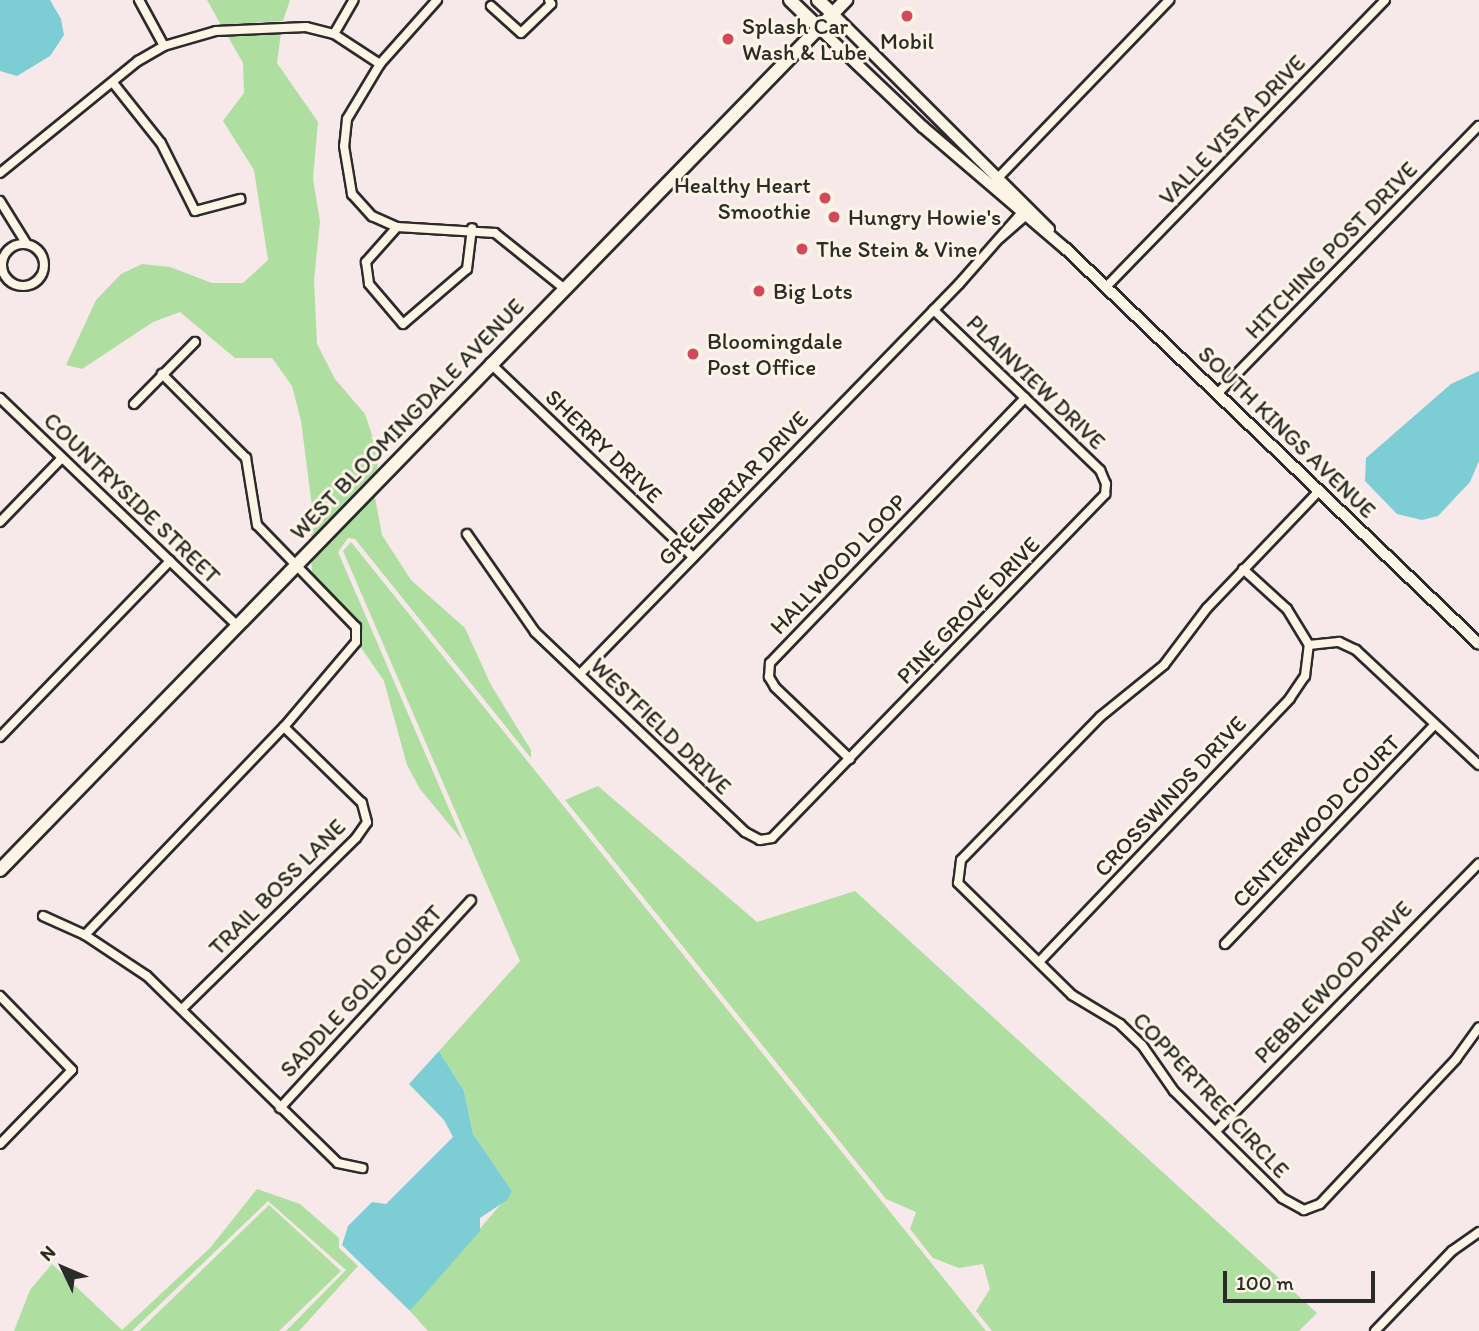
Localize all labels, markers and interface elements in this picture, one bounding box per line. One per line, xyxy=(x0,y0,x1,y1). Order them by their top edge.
marker: Mobil xyxy=(899,8,915,24)
place label: Splash Car Wash & Lube xyxy=(742,12,867,66)
place label: Mobil xyxy=(880,27,934,55)
marker: Splash Car Wash & Lube xyxy=(720,31,736,47)
street label: VALLE VISTA DRIVE xyxy=(1152,48,1312,212)
street label: HITCHING POST DRIVE xyxy=(1239,156,1423,344)
place label: Healthy Heart Smoothie xyxy=(674,171,811,225)
marker: Healthy Heart Smoothie xyxy=(817,190,833,206)
place label: Hungry Howie's xyxy=(848,203,1001,231)
marker: Hungry Howie's xyxy=(826,209,842,225)
place label: The Stein & Vine xyxy=(816,235,977,263)
marker: The Stein & Vine xyxy=(794,241,810,257)
place label: Big Lots xyxy=(773,277,853,305)
marker: Big Lots xyxy=(751,283,767,299)
street label: WEST BLOOMINGDALE AVENUE xyxy=(284,293,530,545)
street label: PLAINVIEW DRIVE xyxy=(960,308,1112,456)
place label: Bloomingdale Post Office xyxy=(707,327,843,381)
street label: SOUTH KINGS AVENUE xyxy=(1193,340,1381,524)
marker: Bloomingdale Post Office xyxy=(685,346,701,362)
street label: SHERRY DRIVE xyxy=(540,383,668,509)
street label: GREENBRIAR DRIVE xyxy=(651,404,815,572)
street label: COUNTRYSIDE STREET xyxy=(38,406,226,590)
street label: HALLWOOD LOOP xyxy=(764,488,912,640)
street label: PINE GROVE DRIVE xyxy=(889,529,1047,691)
street label: WESTFIELD DRIVE xyxy=(585,652,737,800)
street label: CROSSWINDS DRIVE xyxy=(1088,710,1252,882)
street label: CENTERWOOD COURT xyxy=(1226,729,1406,913)
street label: TRAIL BOSS LANE xyxy=(203,813,351,961)
street label: PEBBLEWOOD DRIVE xyxy=(1247,894,1419,1070)
street label: SADDLE GOLD COURT xyxy=(274,899,448,1083)
street label: COPPERTREE CIRCLE xyxy=(1126,1005,1296,1185)
north arrow xyxy=(28,1233,98,1303)
text: N xyxy=(35,1240,60,1266)
scale bar xyxy=(1227,1258,1379,1302)
text: 100 m xyxy=(1236,1270,1294,1295)

